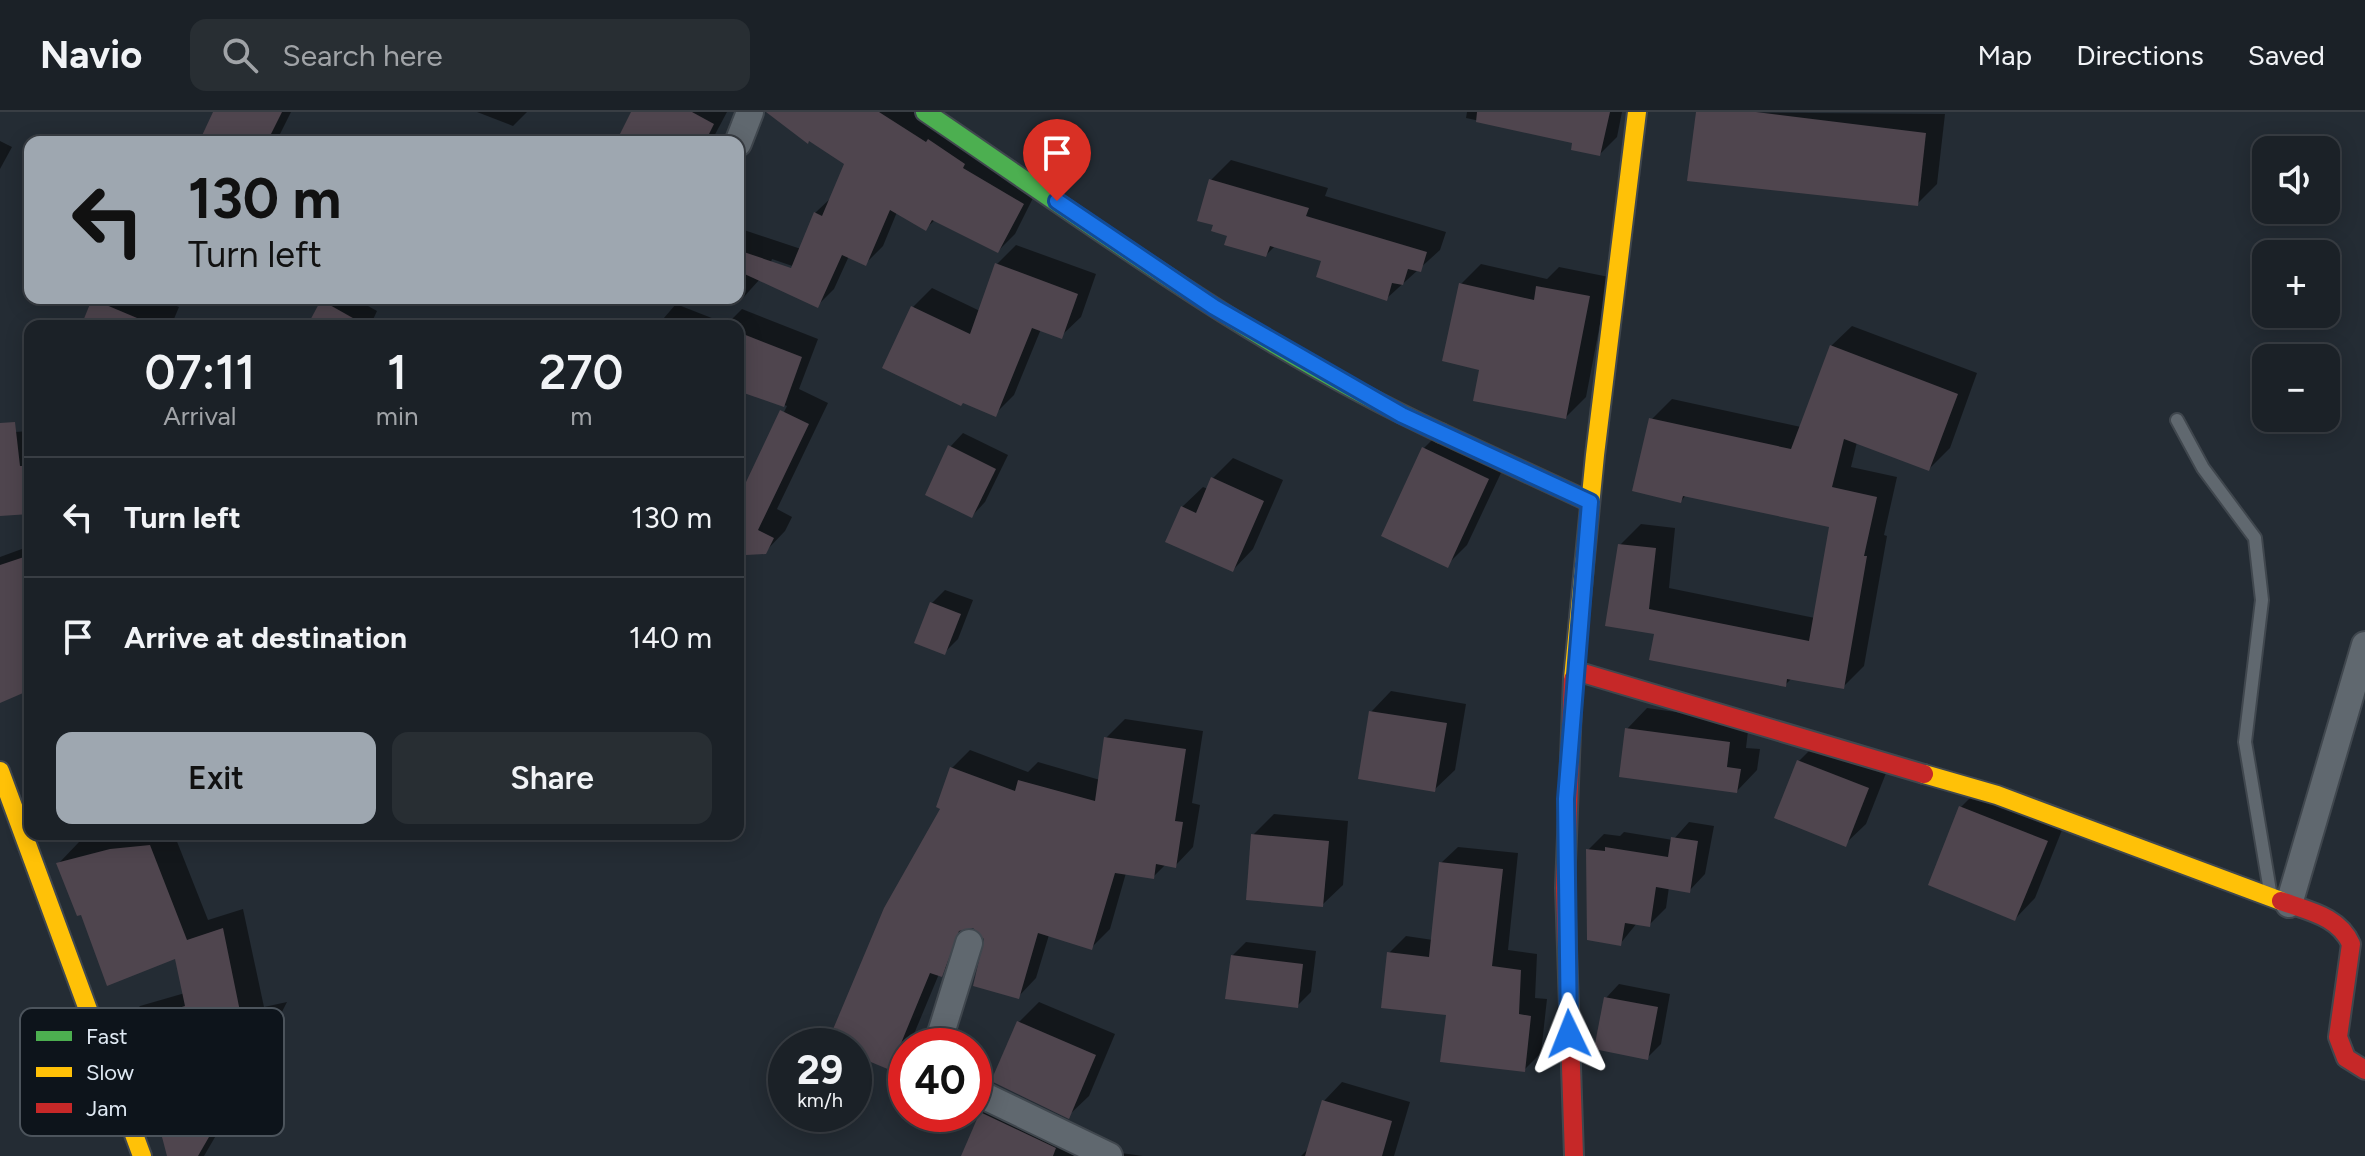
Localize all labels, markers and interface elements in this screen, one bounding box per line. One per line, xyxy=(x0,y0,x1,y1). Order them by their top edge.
search box xyxy=(190,19,750,91)
text: Navio xyxy=(40,32,142,78)
icon: search xyxy=(218,33,262,77)
text: Search here xyxy=(282,37,443,74)
text: Map xyxy=(1978,38,2032,72)
text: Directions xyxy=(2076,38,2204,72)
text: Saved xyxy=(2248,38,2325,72)
pin xyxy=(1023,119,1091,201)
icon: arrive xyxy=(1035,131,1079,175)
map controls xyxy=(2252,136,2340,432)
button: sound xyxy=(2252,136,2340,224)
text: 130 m xyxy=(188,165,341,232)
icon: left xyxy=(56,168,160,272)
text: Turn left xyxy=(188,233,322,276)
button: + xyxy=(2252,240,2340,328)
text: 07:11 xyxy=(144,343,255,401)
text: 1 xyxy=(387,343,407,401)
text: 270 xyxy=(539,343,624,401)
button: − xyxy=(2252,344,2340,432)
text: Arrival xyxy=(163,400,237,432)
text: min xyxy=(376,400,418,432)
text: m xyxy=(570,400,592,432)
icon: left xyxy=(56,495,100,539)
text: Turn left xyxy=(124,499,241,536)
text: 130 m xyxy=(631,499,712,536)
icon: arrive xyxy=(56,615,100,659)
text: Arrive at destination xyxy=(124,619,407,656)
text: 140 m xyxy=(629,619,712,656)
button: Exit xyxy=(56,732,376,824)
button: Share xyxy=(392,732,712,824)
position arrow xyxy=(1527,992,1611,1076)
legend xyxy=(20,1008,284,1136)
text: Fast xyxy=(86,1023,128,1050)
speed limit sign: 40 xyxy=(888,1028,992,1132)
text: 29 xyxy=(797,1046,843,1094)
text: Slow xyxy=(86,1059,135,1086)
text: km/h xyxy=(797,1088,843,1112)
text: Jam xyxy=(86,1095,127,1122)

